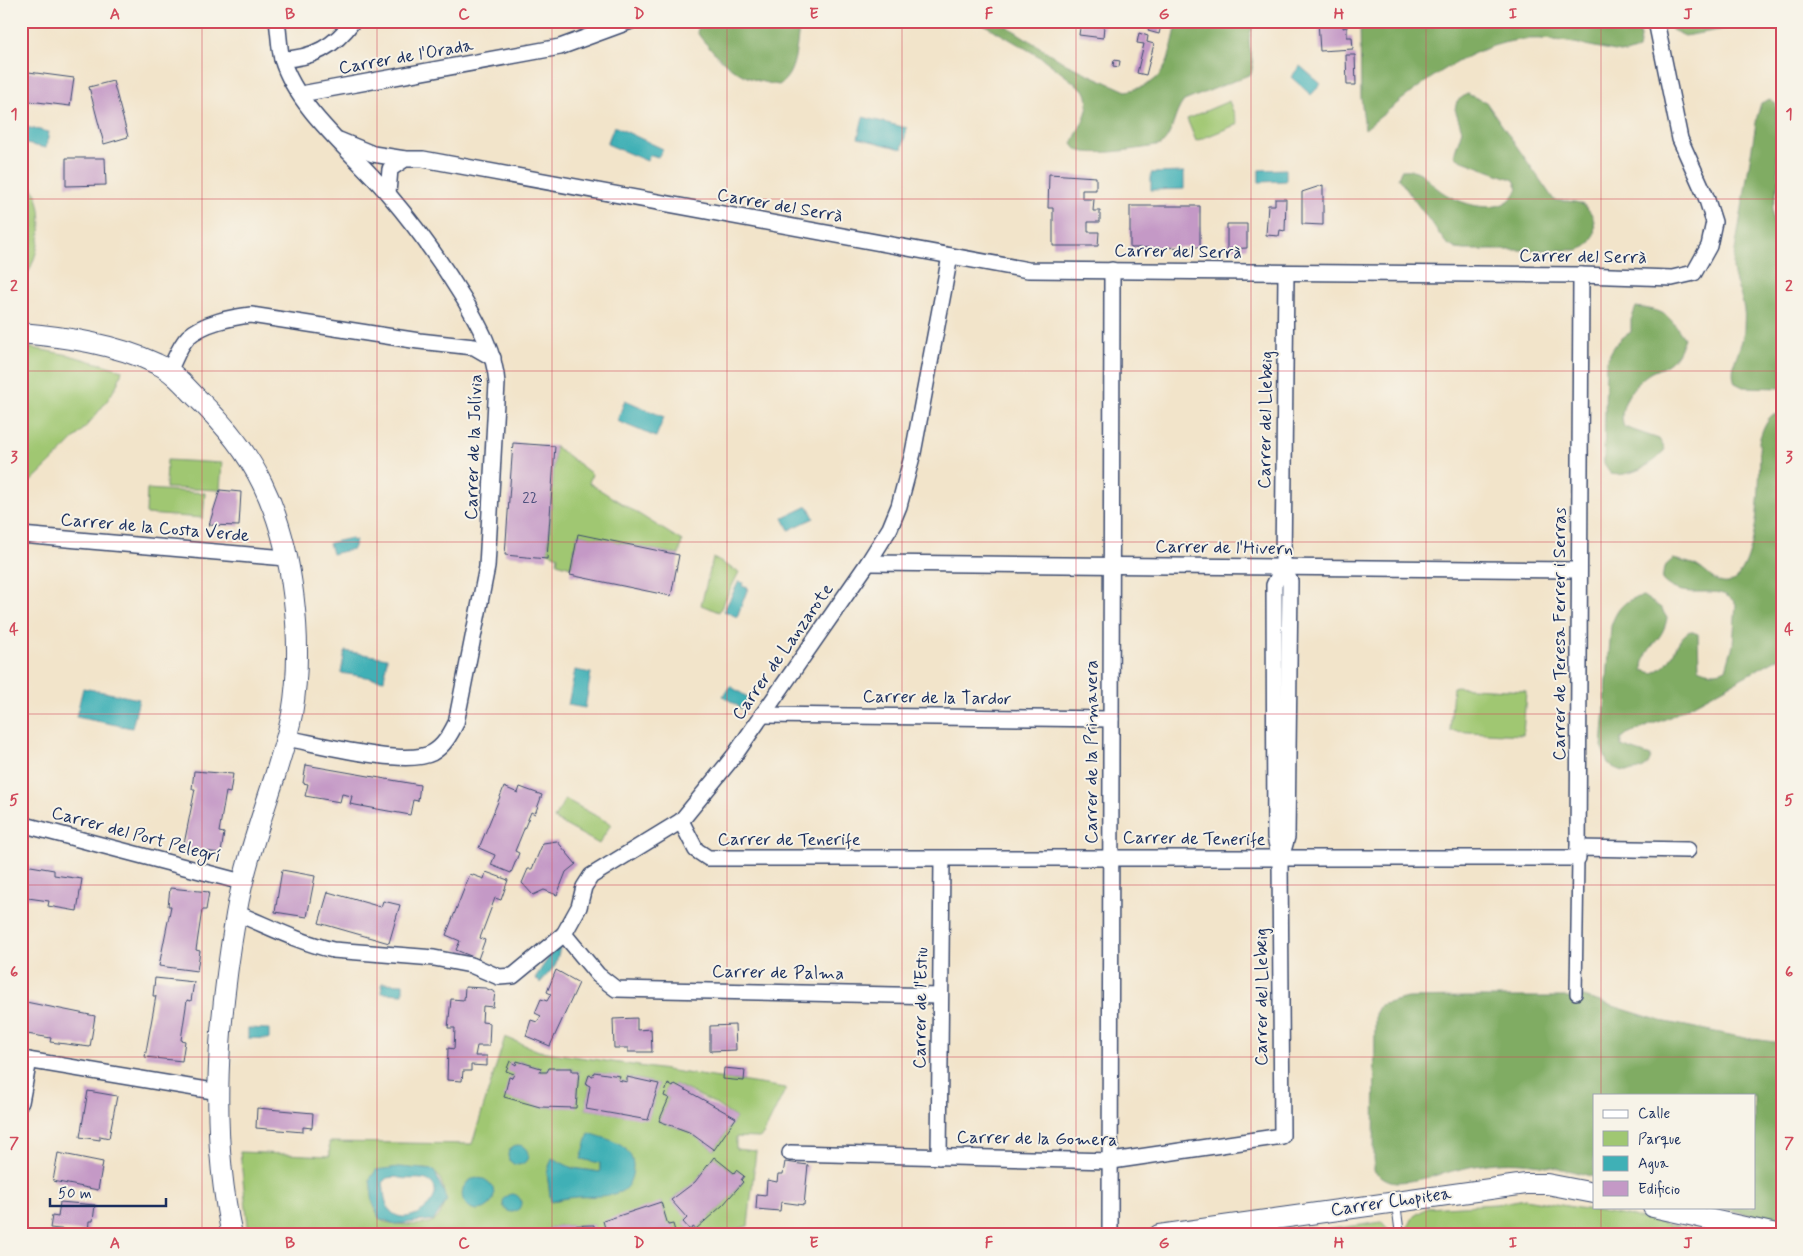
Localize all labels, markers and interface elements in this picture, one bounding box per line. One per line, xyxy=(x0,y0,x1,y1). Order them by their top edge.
text: A xyxy=(110,4,120,25)
text: B xyxy=(285,4,295,25)
text: C xyxy=(458,4,470,25)
text: D xyxy=(633,4,645,25)
text: E xyxy=(809,4,819,25)
text: F xyxy=(985,4,994,25)
text: G xyxy=(1159,4,1170,25)
text: H xyxy=(1334,4,1345,25)
text: I xyxy=(1509,4,1518,25)
text: J xyxy=(1683,4,1693,25)
street label: Carrer de l'Orada xyxy=(337,33,475,81)
text: 1 xyxy=(10,104,18,125)
text: 1 xyxy=(1785,104,1793,125)
street label: Carrer del Serrà xyxy=(715,183,845,229)
street label: Carrer del Serrà xyxy=(1114,239,1242,265)
street label: Carrer del Serrà xyxy=(1519,244,1647,270)
text: 2 xyxy=(10,276,18,297)
text: 2 xyxy=(1785,276,1793,297)
street label: Carrer del Llebeig xyxy=(1253,351,1279,489)
street label: Carrer de la Jolívia xyxy=(459,374,489,520)
text: 3 xyxy=(10,447,18,468)
text: 3 xyxy=(1785,447,1793,468)
house number: 22 xyxy=(522,489,538,509)
street label: Carrer de Teresa Ferrer i Serras xyxy=(1548,507,1572,761)
street label: Carrer de la Costa Verde xyxy=(59,508,251,548)
street label: Carrer de l'Hivern xyxy=(1155,535,1293,561)
street label: Carrer de Lanzarote xyxy=(727,579,839,725)
text: 4 xyxy=(9,619,19,640)
text: 4 xyxy=(1784,619,1794,640)
street label: Carrer de la Primavera xyxy=(1080,660,1104,844)
street label: Carrer de la Tardor xyxy=(862,685,1012,711)
text: 5 xyxy=(9,790,19,811)
text: 5 xyxy=(1784,790,1794,811)
street label: Carrer del Port Pelegrí xyxy=(48,801,223,870)
street label: Carrer de Tenerife xyxy=(1122,826,1266,852)
street label: Carrer de Tenerife xyxy=(717,828,861,852)
street label: Carrer del Llebeig xyxy=(1250,928,1274,1066)
street label: Carrer de l'Estiu xyxy=(908,947,934,1069)
street label: Carrer de Palma xyxy=(712,960,844,986)
text: 6 xyxy=(10,962,18,983)
text: 6 xyxy=(1785,962,1793,983)
legend xyxy=(1593,1094,1756,1208)
text: Calle xyxy=(1638,1104,1670,1124)
street label: Carrer de la Gomera xyxy=(956,1126,1118,1152)
text: Parque xyxy=(1638,1130,1681,1150)
text: 7 xyxy=(9,1133,19,1154)
text: 7 xyxy=(1784,1133,1794,1154)
text: Agua xyxy=(1638,1154,1670,1174)
scale bar xyxy=(50,1176,166,1208)
text: Edificio xyxy=(1638,1180,1680,1200)
street label: Carrer Chopitea xyxy=(1329,1182,1453,1222)
text: 50 m xyxy=(58,1184,92,1204)
text: A xyxy=(110,1233,120,1254)
text: B xyxy=(285,1233,295,1254)
text: C xyxy=(458,1233,470,1254)
text: D xyxy=(633,1233,645,1254)
text: E xyxy=(809,1233,819,1254)
text: F xyxy=(985,1233,994,1254)
text: G xyxy=(1159,1233,1170,1254)
text: H xyxy=(1334,1233,1345,1254)
text: I xyxy=(1509,1233,1518,1254)
text: J xyxy=(1683,1233,1693,1254)

